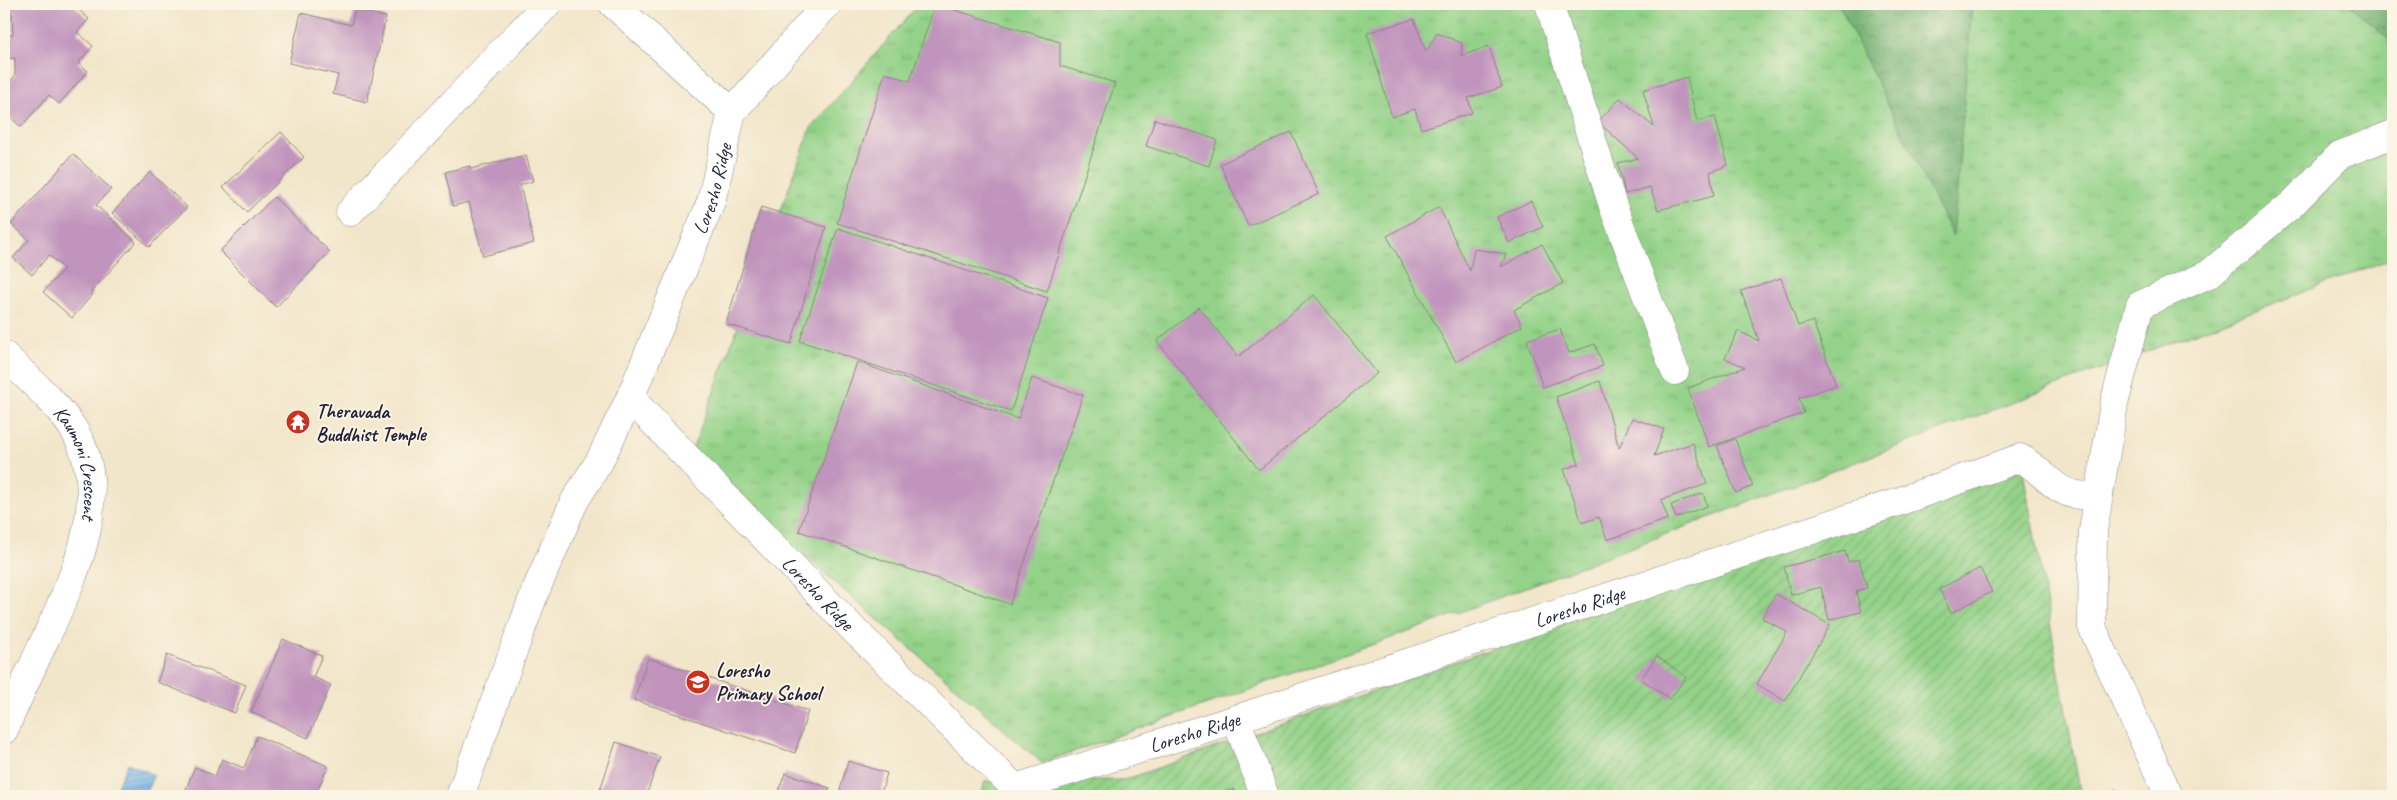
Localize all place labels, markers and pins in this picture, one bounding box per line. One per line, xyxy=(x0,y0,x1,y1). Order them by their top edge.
place label: Theravada Buddhist Temple xyxy=(316,399,428,447)
temple icon: Theravada Buddhist Temple xyxy=(285,409,311,435)
place label: Loresho Primary School xyxy=(716,658,825,706)
school or university icon: Loresho Primary School xyxy=(685,669,711,695)

